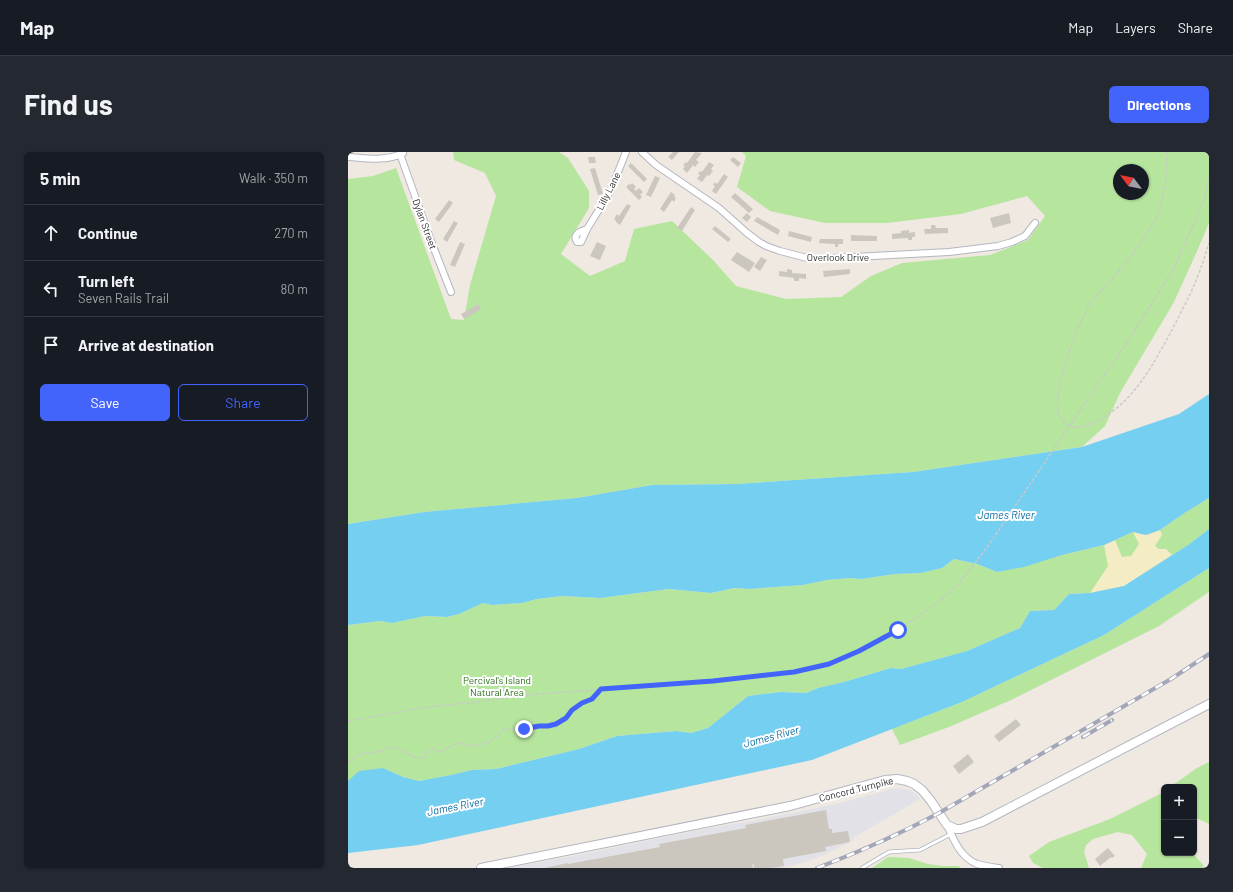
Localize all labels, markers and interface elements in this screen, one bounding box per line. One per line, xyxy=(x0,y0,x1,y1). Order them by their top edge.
text: Map xyxy=(20,16,54,39)
text: Map xyxy=(1068,19,1093,36)
text: Layers xyxy=(1115,19,1156,36)
text: Share xyxy=(1178,19,1213,36)
button: Directions xyxy=(1109,86,1209,123)
text: Find us xyxy=(24,87,113,121)
north arrow xyxy=(1113,164,1149,200)
text: 5 min xyxy=(40,168,80,188)
text: Walk · 350 m xyxy=(239,170,308,186)
street label: Lilly Lane xyxy=(593,170,623,212)
street label: Dylan Street xyxy=(410,197,440,251)
icon: ahead xyxy=(40,222,62,244)
text: Continue xyxy=(78,224,138,242)
text: 270 m xyxy=(274,225,308,241)
street label: Overlook Drive xyxy=(807,251,869,263)
text: Turn left xyxy=(78,272,134,290)
icon: left xyxy=(40,278,62,300)
text: 80 m xyxy=(281,281,308,297)
text: Seven Rails Trail xyxy=(78,290,169,306)
icon: arrive xyxy=(40,334,62,356)
text: Arrive at destination xyxy=(78,336,214,354)
button: Save xyxy=(40,384,170,421)
button: Share xyxy=(178,384,308,421)
water label: James River xyxy=(977,508,1036,521)
route start xyxy=(889,621,907,639)
park label: Percival's Island Natural Area xyxy=(463,674,531,698)
route end xyxy=(515,720,533,738)
water label: James River xyxy=(742,722,801,750)
street label: Concord Turnpike xyxy=(817,774,895,804)
map controls xyxy=(1161,784,1197,856)
button: + xyxy=(1161,784,1197,820)
water label: James River xyxy=(426,794,485,818)
button: − xyxy=(1161,820,1197,856)

